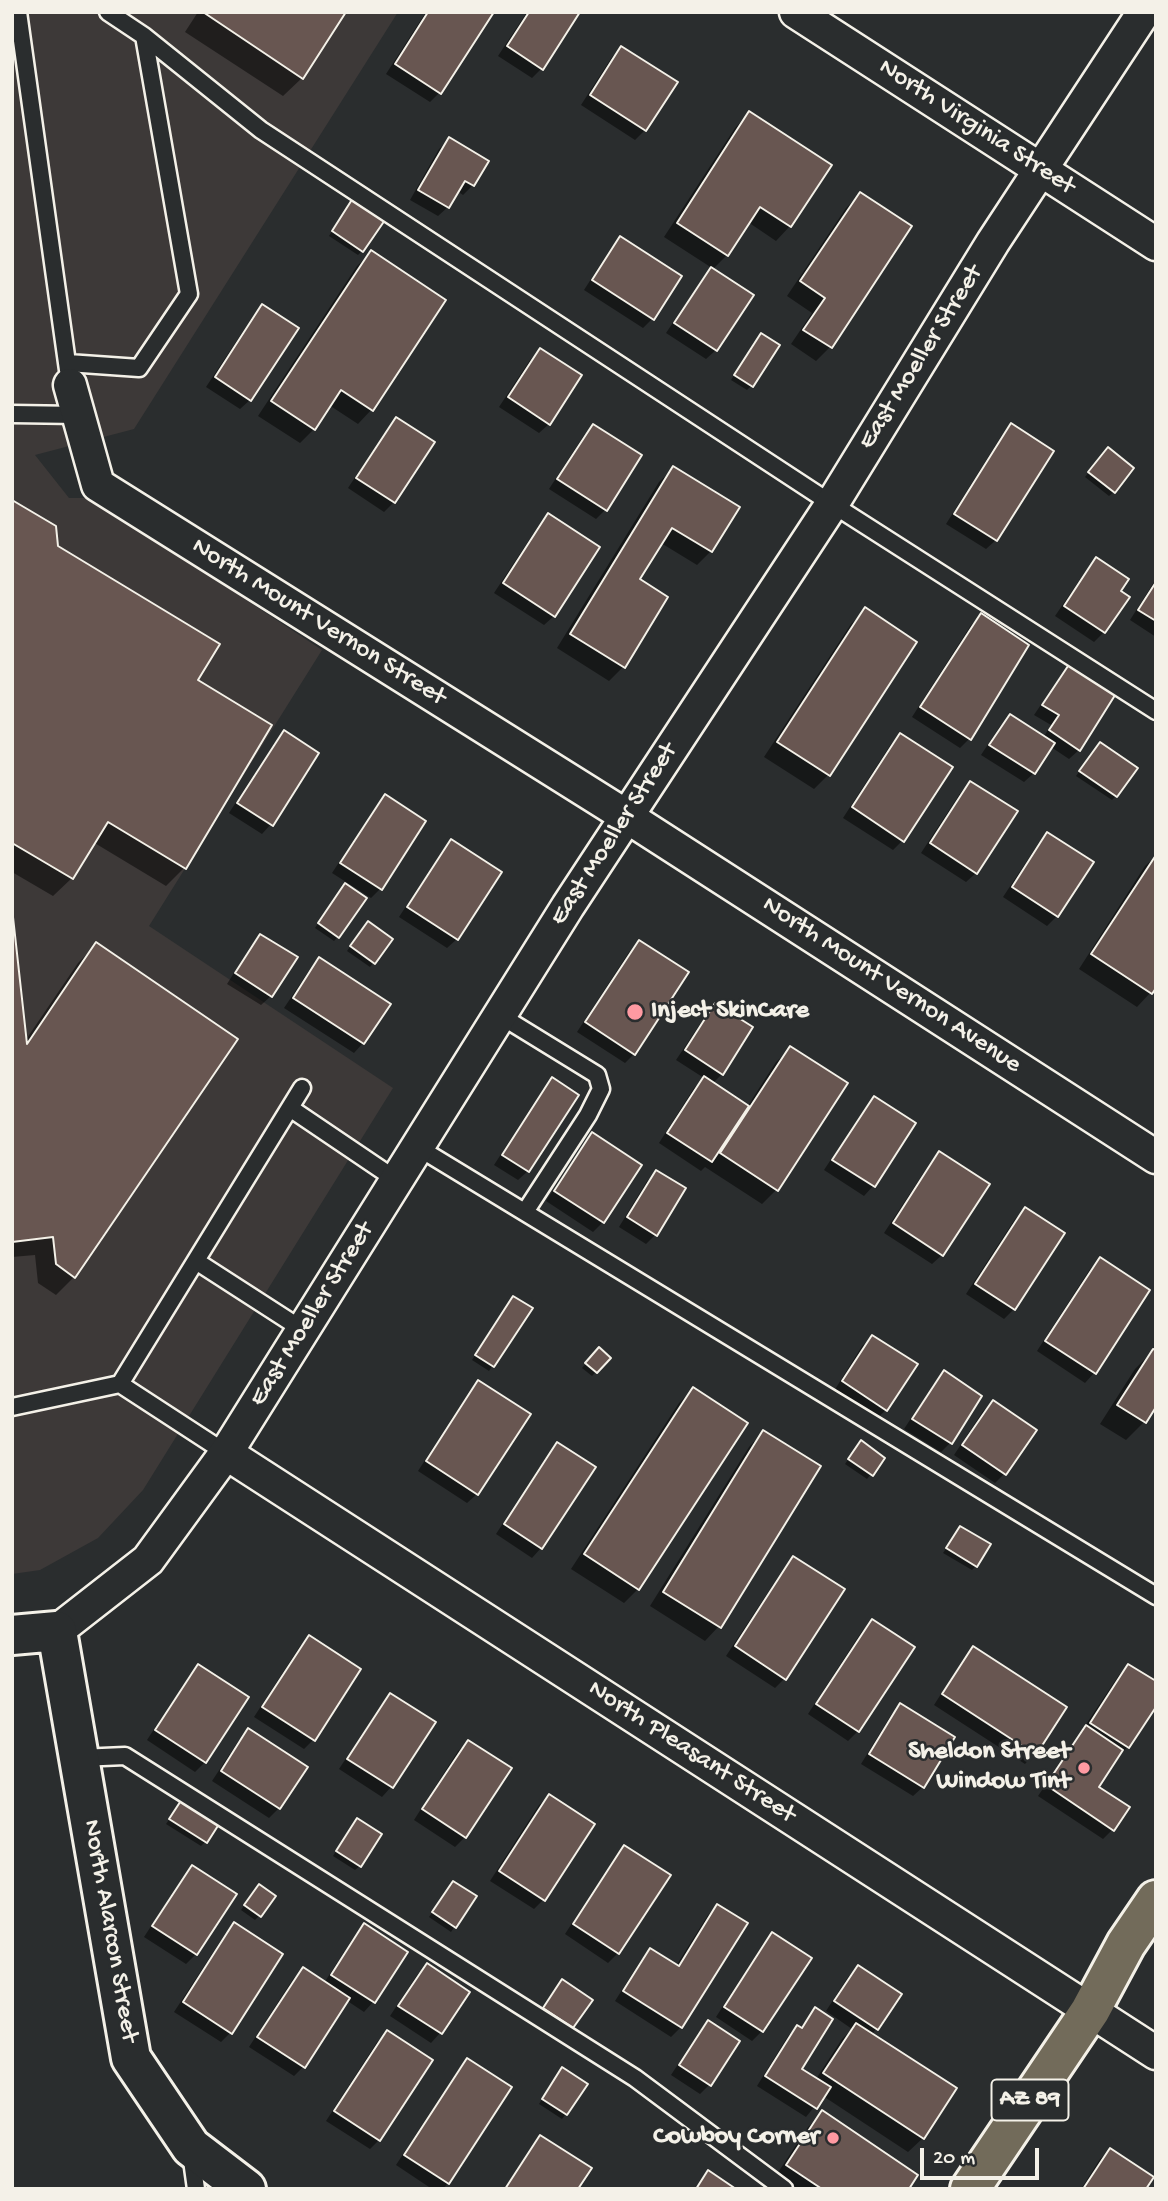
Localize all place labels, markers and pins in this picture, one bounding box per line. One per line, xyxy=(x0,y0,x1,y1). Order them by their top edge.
place label: Inject SkinCare xyxy=(651,996,809,1028)
marker: Inject SkinCare xyxy=(625,1002,645,1022)
place label: Sheldon Street Window Tint xyxy=(908,1737,1070,1798)
marker: Sheldon Street Window Tint xyxy=(1076,1760,1092,1776)
place label: Cowboy Corner xyxy=(653,2122,819,2154)
marker: Cowboy Corner xyxy=(825,2130,841,2146)

